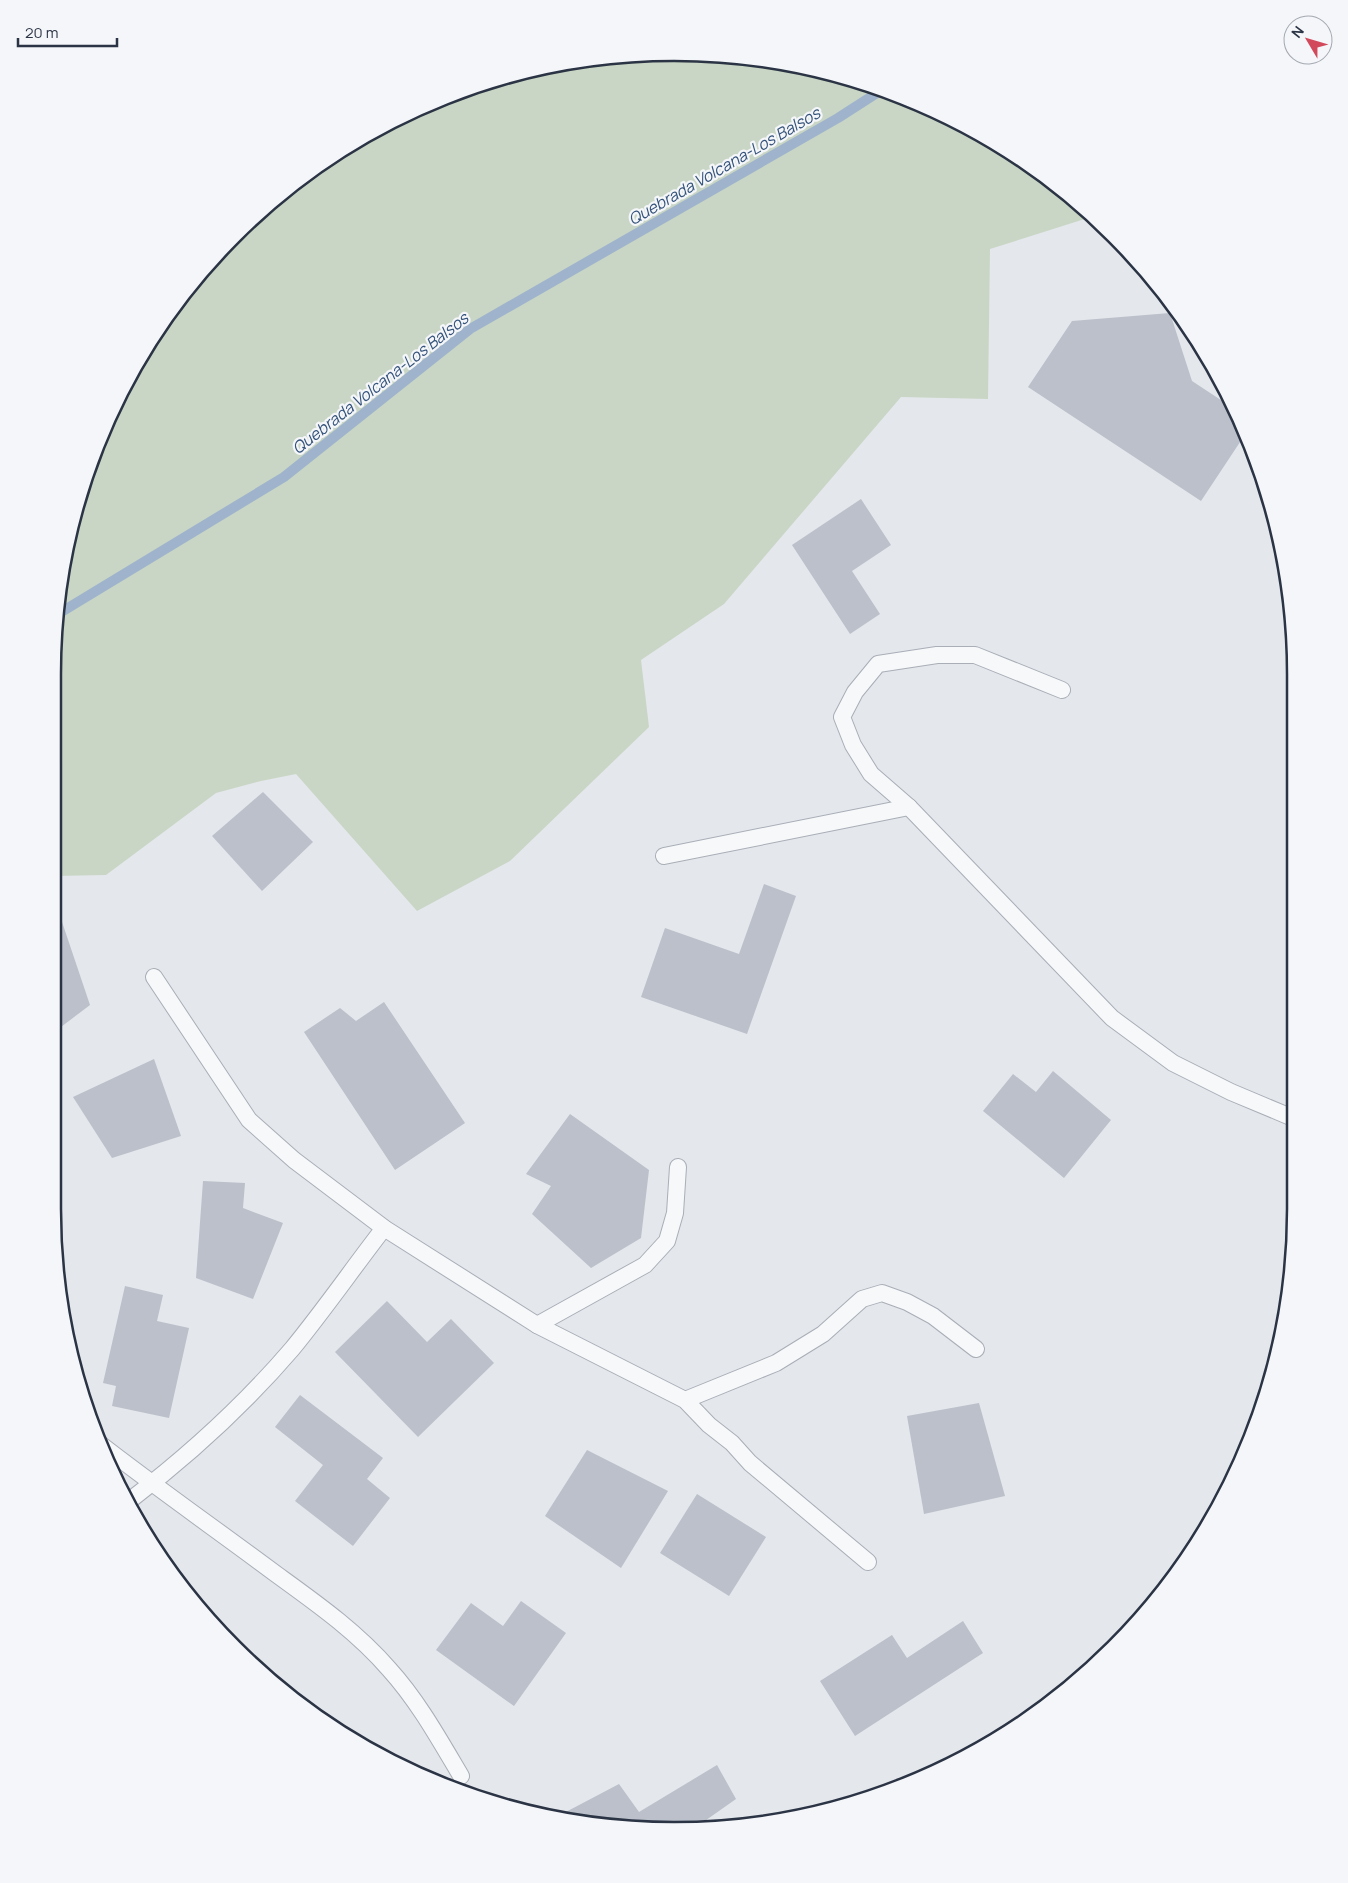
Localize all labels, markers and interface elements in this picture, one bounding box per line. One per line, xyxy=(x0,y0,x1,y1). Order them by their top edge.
scale bar xyxy=(18,15,116,47)
north arrow xyxy=(1283,15,1333,65)
text: 20 m xyxy=(25,22,58,43)
text: N xyxy=(1287,22,1308,42)
water label: Quebrada Volcana-Los Balsos xyxy=(624,101,825,230)
water label: Quebrada Volcana-Los Balsos xyxy=(287,306,474,459)

